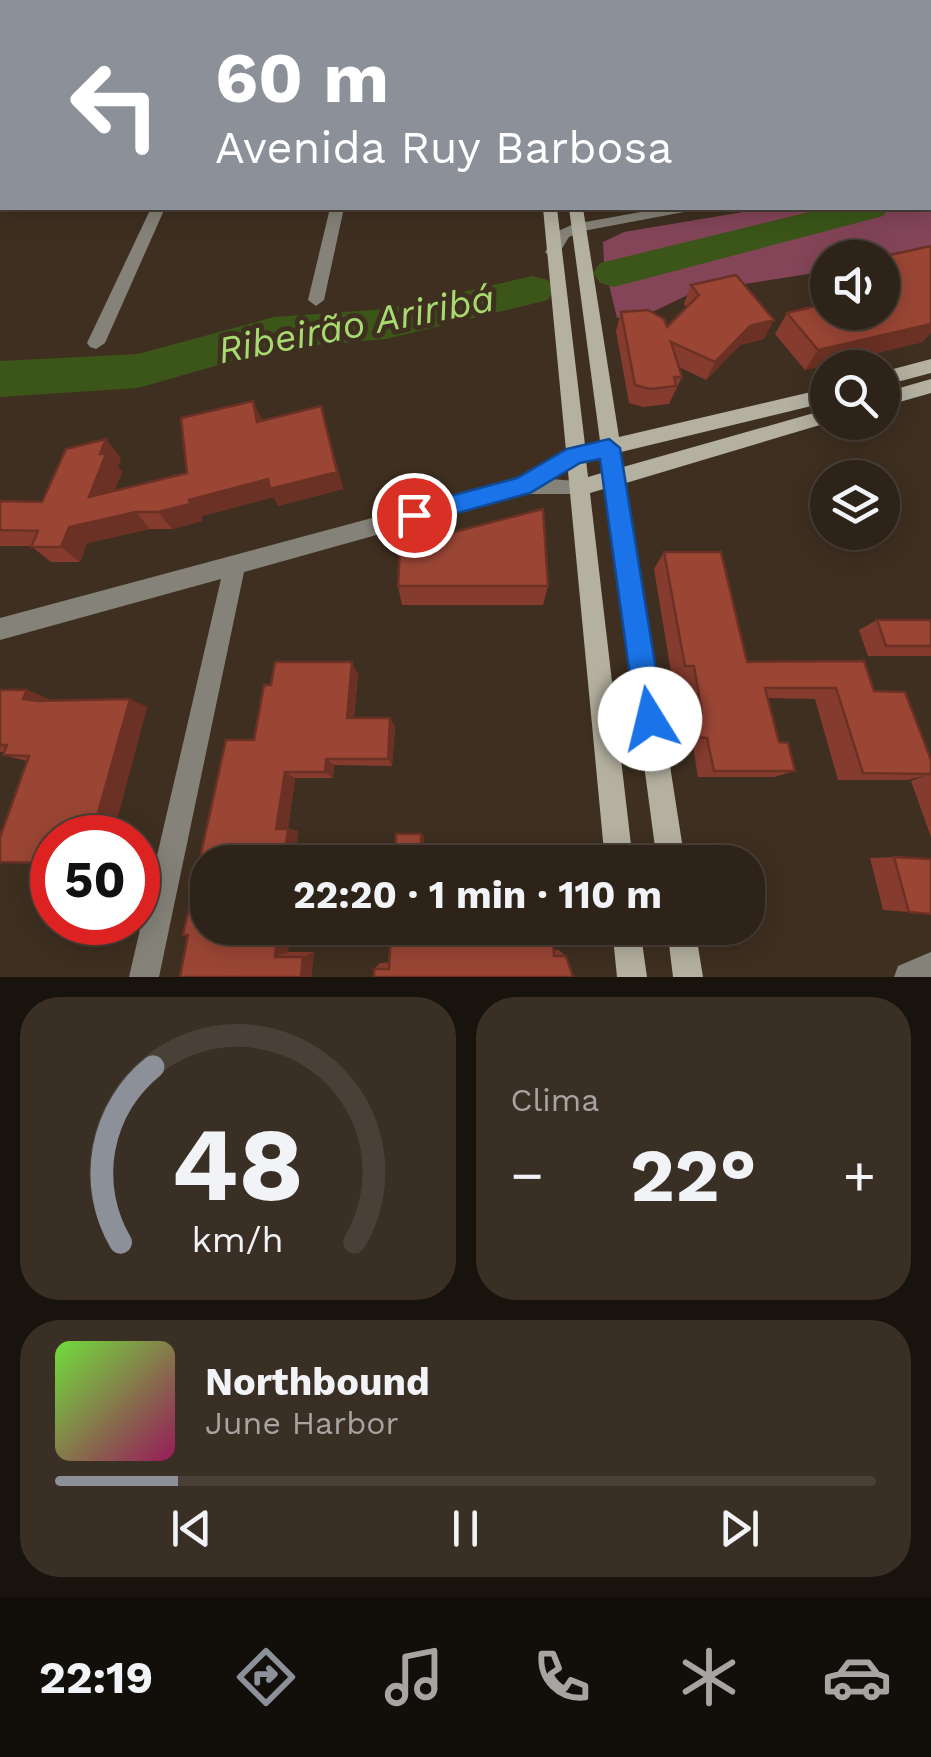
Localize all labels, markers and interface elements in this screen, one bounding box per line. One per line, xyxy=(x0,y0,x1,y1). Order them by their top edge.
text: 60 m xyxy=(215,37,389,119)
icon: left xyxy=(50,40,180,170)
text: Avenida Ruy Barbosa xyxy=(215,121,673,174)
map controls xyxy=(810,240,900,550)
button: sound xyxy=(810,240,900,330)
water label: Ribeirão Ariribá xyxy=(214,276,498,372)
button: search xyxy=(810,350,900,440)
button: layers xyxy=(810,460,900,550)
pin xyxy=(372,473,457,558)
icon: arrive xyxy=(387,488,442,543)
position arrow xyxy=(598,667,702,771)
speed limit sign: 50 xyxy=(30,815,160,945)
text: 22:20 · 1 min · 110 m xyxy=(293,873,662,917)
text: Clima xyxy=(511,1081,599,1119)
text: 48 xyxy=(172,1103,304,1225)
text: 22° xyxy=(630,1131,757,1219)
text: − xyxy=(511,1143,544,1207)
text: + xyxy=(843,1143,876,1207)
text: km/h xyxy=(192,1219,284,1261)
text: Northbound xyxy=(205,1360,430,1404)
text: June Harbor xyxy=(205,1404,399,1442)
icon: previous xyxy=(164,1501,219,1556)
icon: pause xyxy=(438,1501,493,1556)
icon: next xyxy=(712,1501,767,1556)
icon: directions xyxy=(231,1642,301,1712)
icon: music xyxy=(379,1642,449,1712)
icon: phone xyxy=(527,1642,597,1712)
icon: climate xyxy=(674,1642,744,1712)
icon: car xyxy=(822,1642,892,1712)
text: 22:19 xyxy=(39,1651,153,1704)

